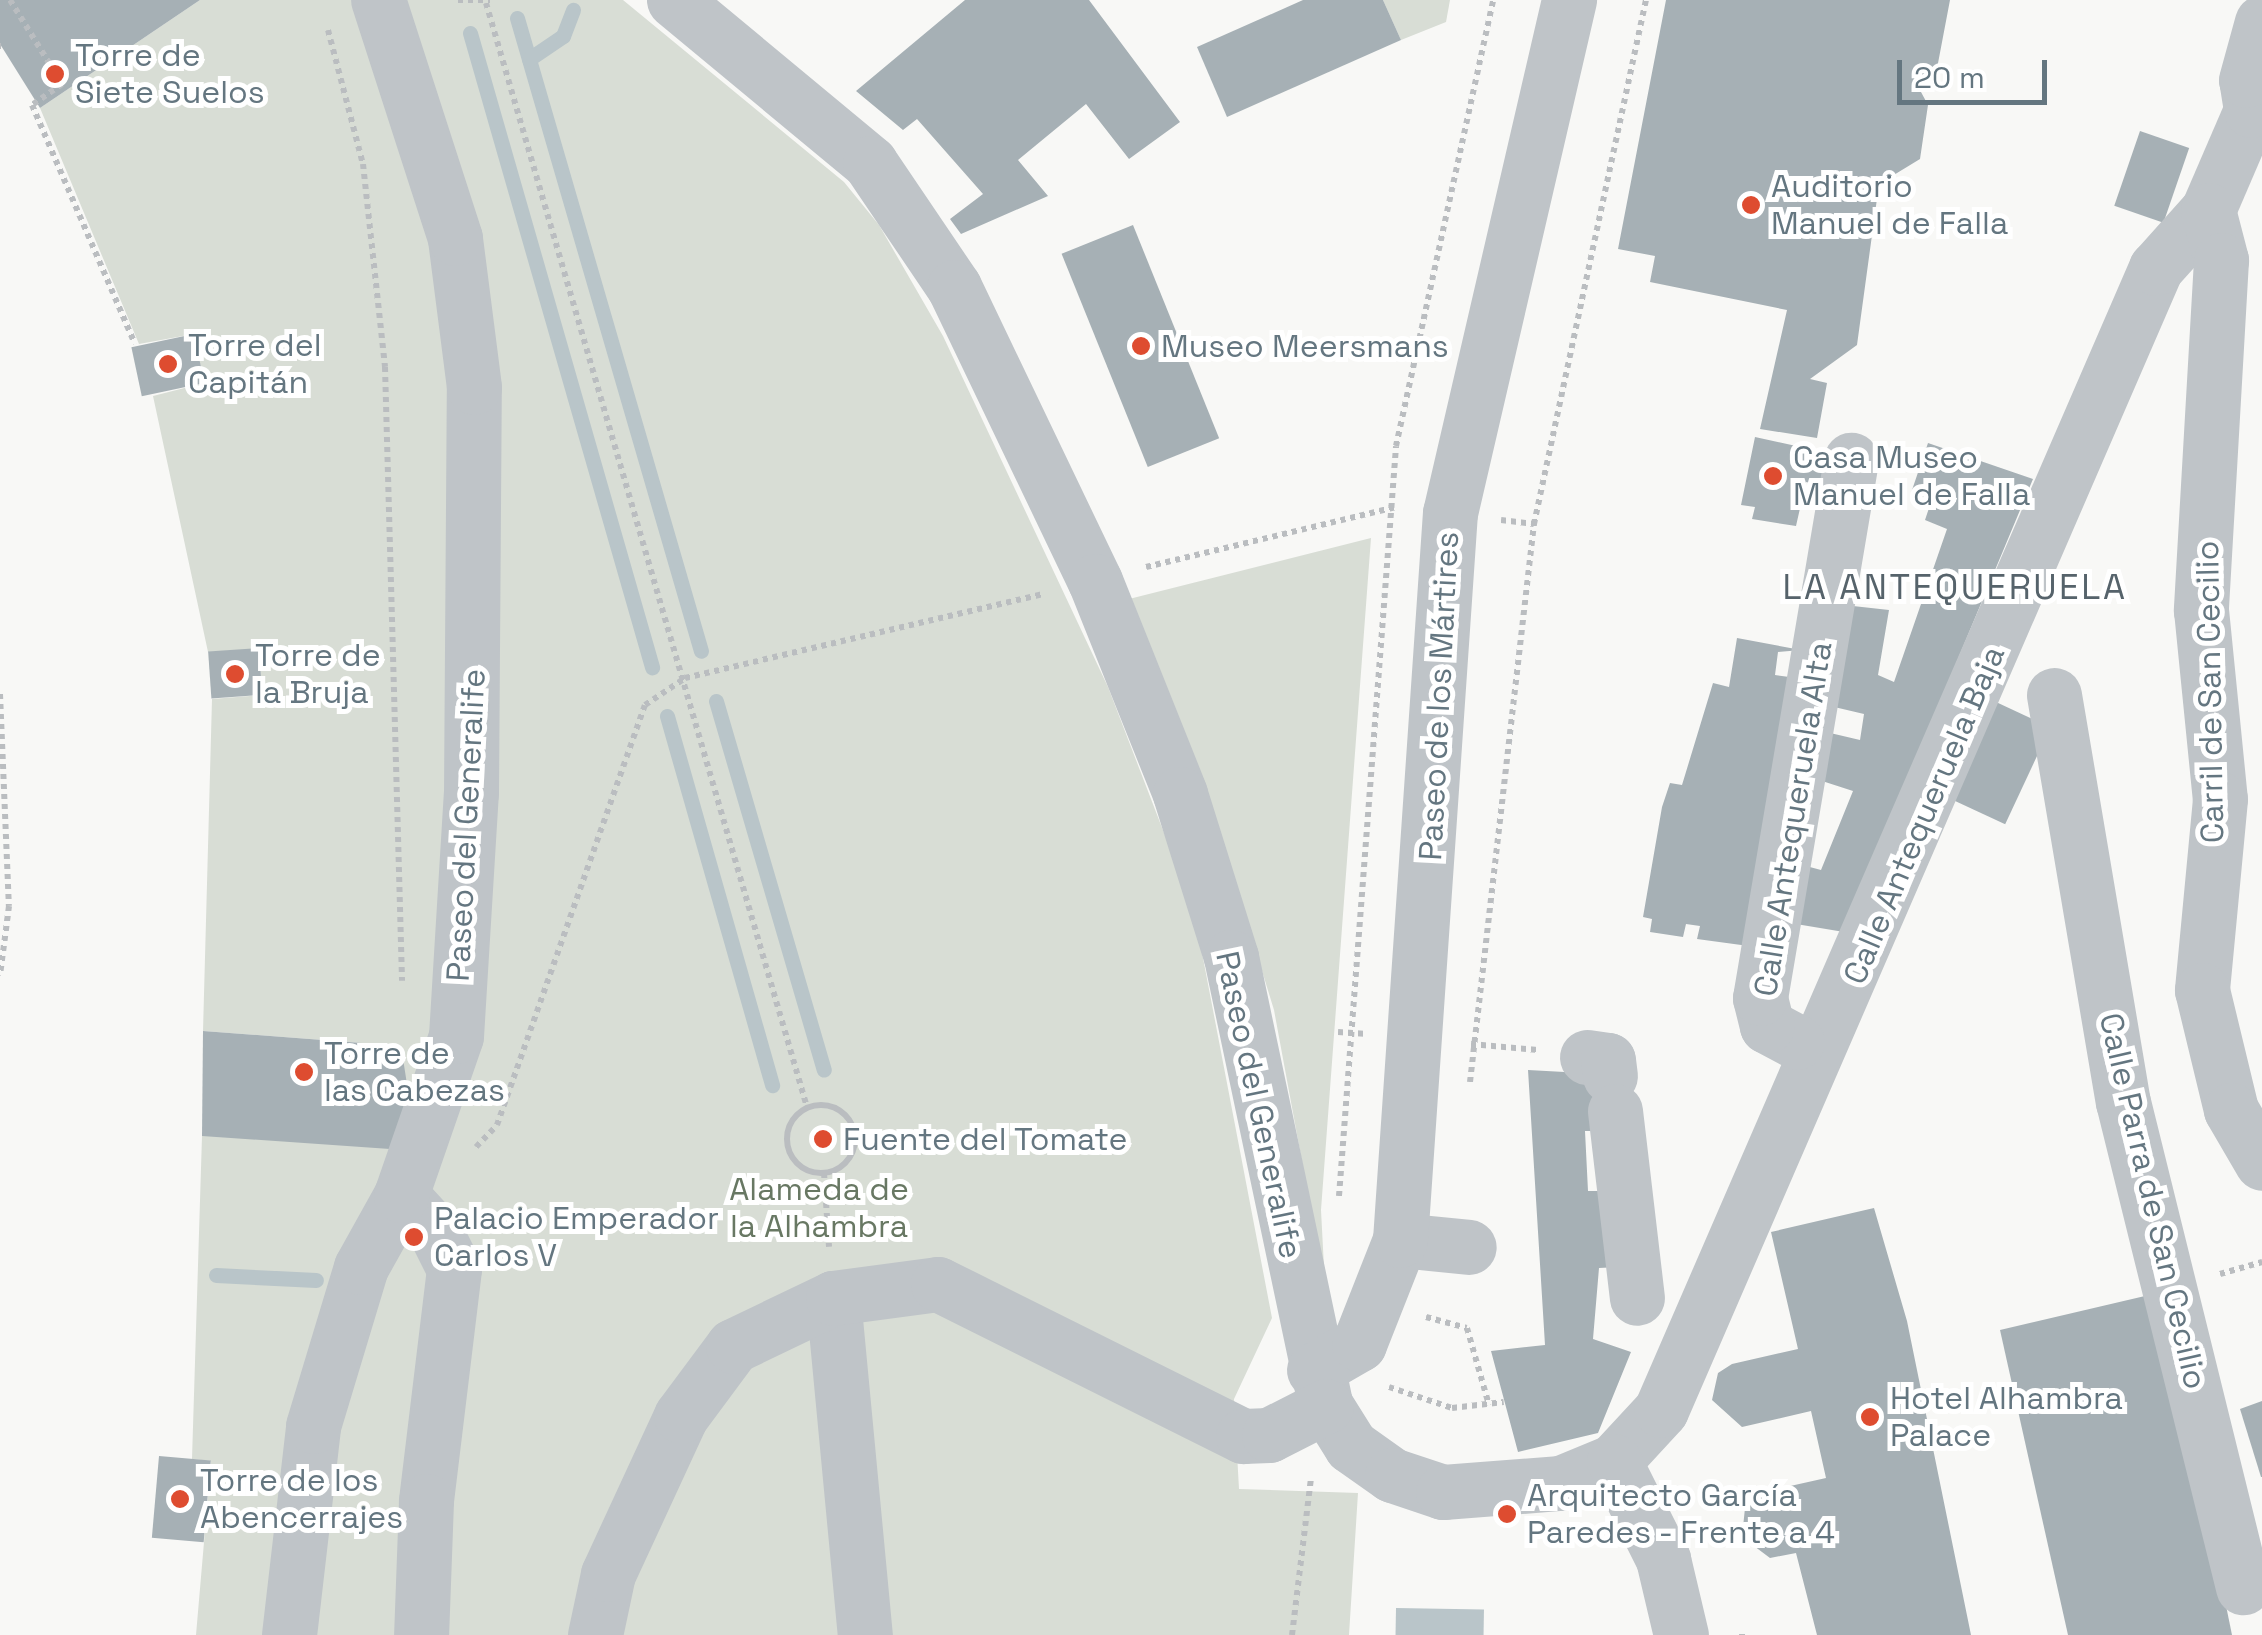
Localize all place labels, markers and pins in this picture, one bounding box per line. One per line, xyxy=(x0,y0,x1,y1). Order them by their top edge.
place label: Torre de Siete Suelos xyxy=(75,37,265,112)
marker: Torre de Siete Suelos xyxy=(44,63,66,85)
place label: Auditorio Manuel de Falla xyxy=(1771,168,2008,243)
marker: Auditorio Manuel de Falla xyxy=(1740,194,1762,216)
place label: Torre del Capitán xyxy=(188,327,321,402)
place label: Museo Meersmans xyxy=(1161,327,1449,365)
marker: Museo Meersmans xyxy=(1130,335,1152,357)
marker: Torre del Capitán xyxy=(157,353,179,375)
place label: Casa Museo Manuel de Falla xyxy=(1793,439,2030,514)
marker: Casa Museo Manuel de Falla xyxy=(1762,465,1784,487)
place label: Torre de la Bruja xyxy=(255,637,381,712)
marker: Torre de la Bruja xyxy=(224,663,246,685)
place label: Torre de las Cabezas xyxy=(324,1035,505,1110)
marker: Torre de las Cabezas xyxy=(293,1061,315,1083)
place label: Fuente del Tomate xyxy=(843,1120,1128,1158)
marker: Fuente del Tomate xyxy=(812,1128,834,1150)
place label: Palacio Emperador Carlos V xyxy=(434,1200,719,1275)
marker: Palacio Emperador Carlos V xyxy=(403,1226,425,1248)
place label: Hotel Alhambra Palace xyxy=(1890,1380,2123,1455)
marker: Hotel Alhambra Palace xyxy=(1859,1406,1881,1428)
place label: Torre de los Abencerrajes xyxy=(200,1462,403,1537)
place label: Arquitecto García Paredes - Frente a 4 xyxy=(1527,1477,1837,1552)
marker: Torre de los Abencerrajes xyxy=(169,1488,191,1510)
marker: Arquitecto García Paredes - Frente a 4 xyxy=(1496,1503,1518,1525)

